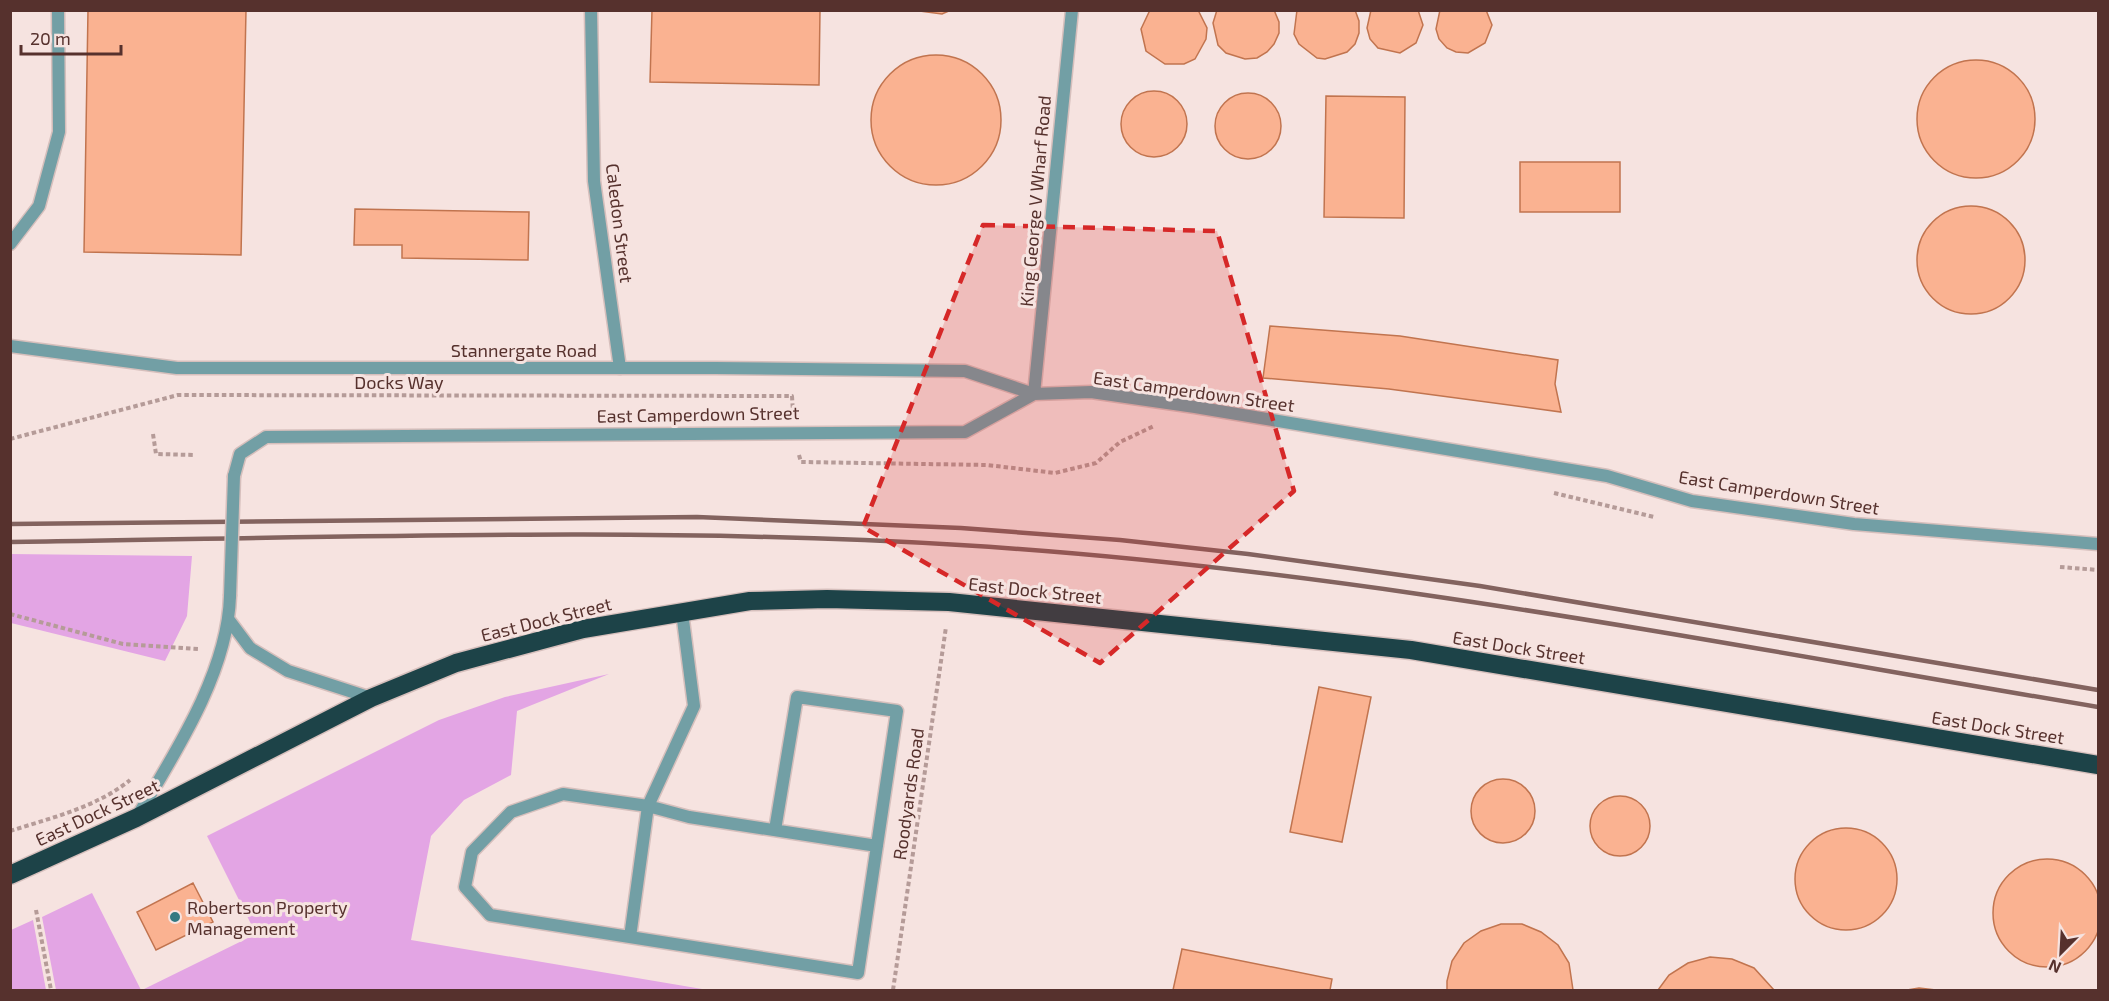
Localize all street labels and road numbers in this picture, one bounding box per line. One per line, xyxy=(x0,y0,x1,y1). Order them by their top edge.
street label: King George V Wharf Road xyxy=(1015,94,1055,308)
street label: Caledon Street xyxy=(602,162,638,284)
street label: Stannergate Road xyxy=(451,339,597,361)
street label: East Camperdown Street xyxy=(1092,366,1296,416)
street label: Docks Way xyxy=(354,371,444,393)
street label: East Camperdown Street xyxy=(596,401,800,427)
street label: East Camperdown Street xyxy=(1677,465,1881,519)
street label: East Dock Street xyxy=(967,572,1103,608)
street label: East Dock Street xyxy=(478,592,614,646)
street label: East Dock Street xyxy=(1451,626,1587,668)
street label: East Dock Street xyxy=(1930,706,2066,748)
street label: Roodyards Road xyxy=(888,727,928,861)
street label: East Dock Street xyxy=(32,774,162,850)

